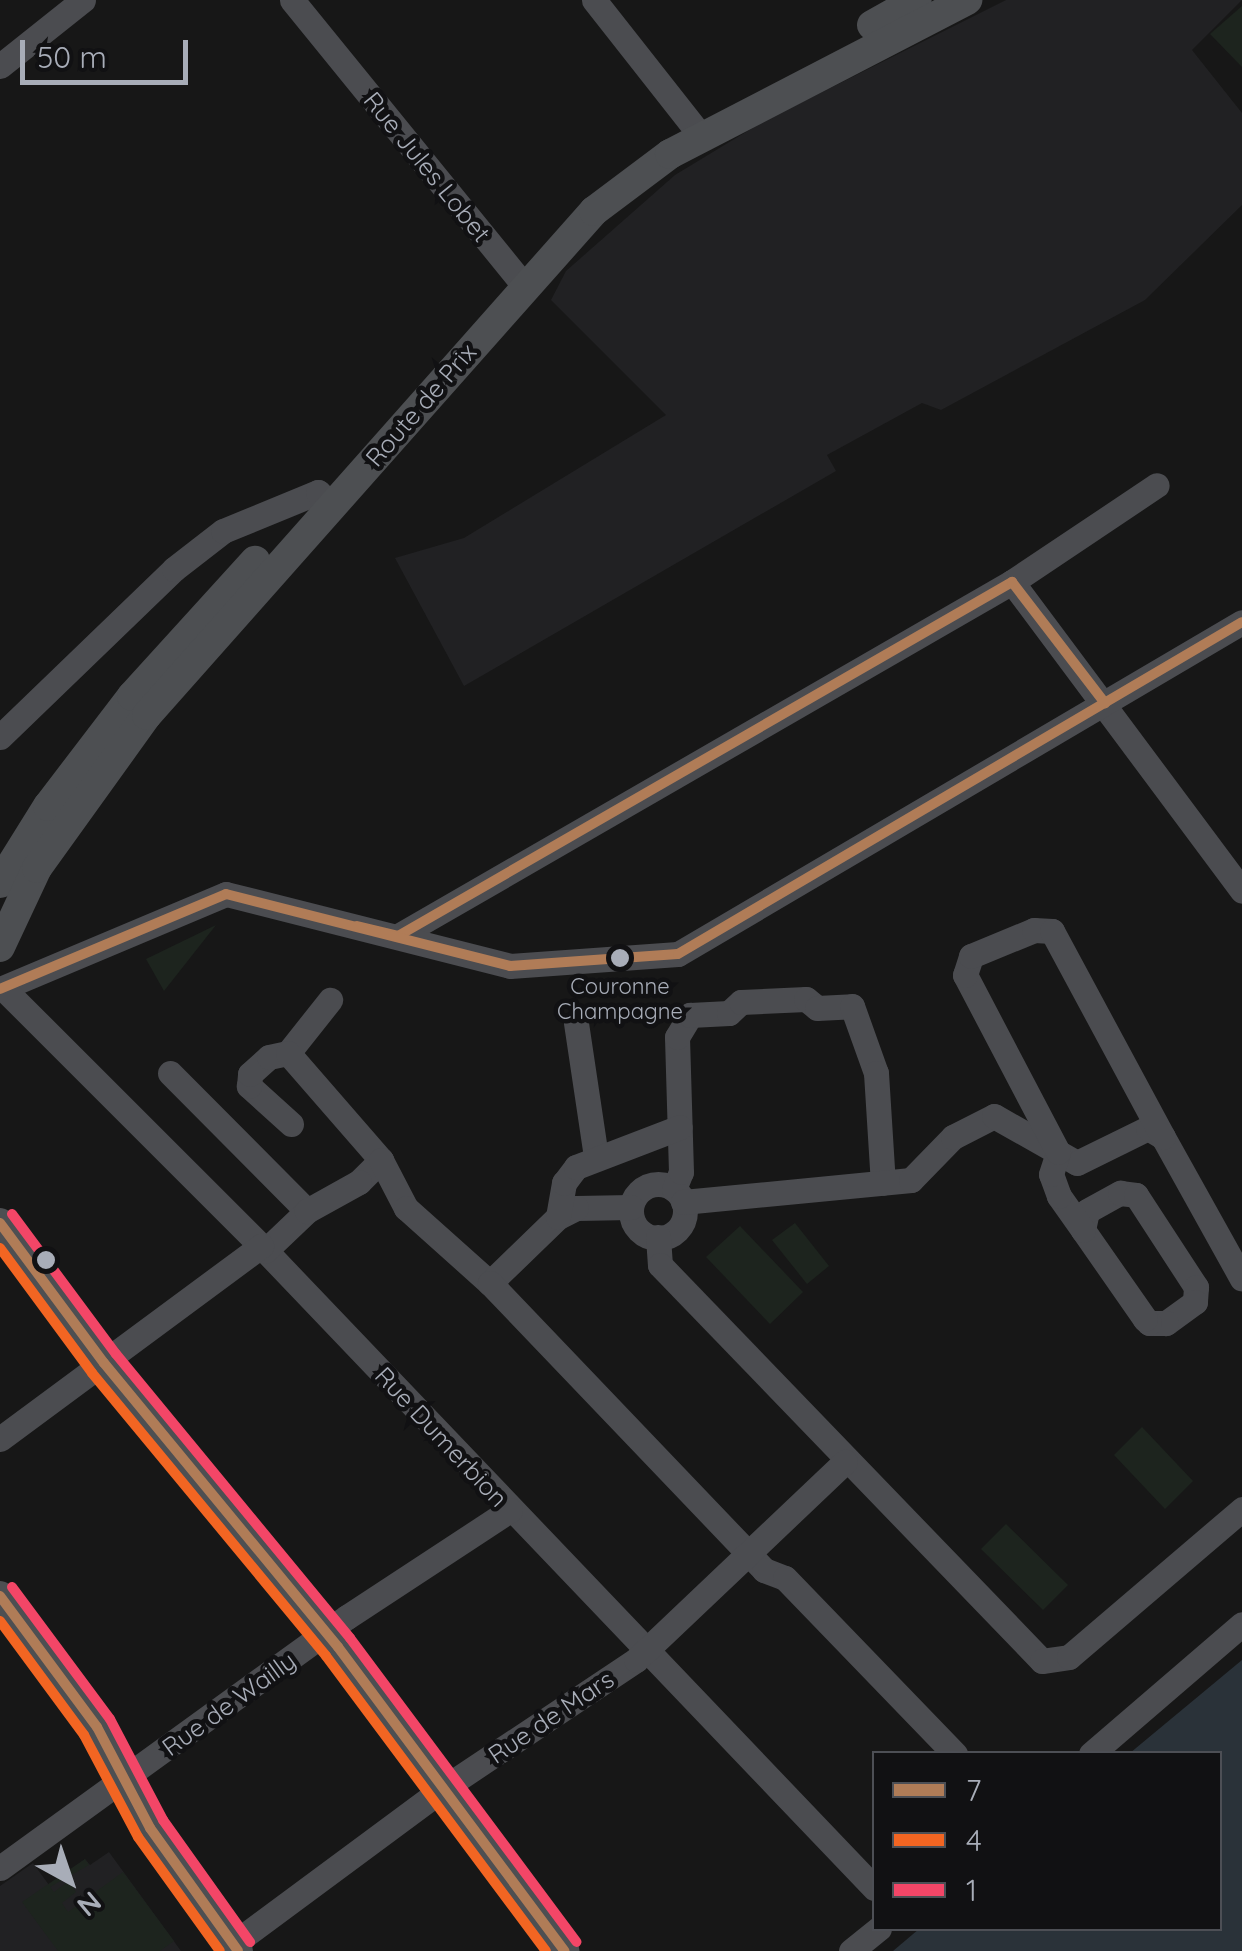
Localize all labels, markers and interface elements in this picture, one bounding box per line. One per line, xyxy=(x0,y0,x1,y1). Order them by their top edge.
scale bar xyxy=(25,20,192,82)
text: 50 m xyxy=(37,38,107,76)
street label: Rue Jules Lobet xyxy=(357,86,497,248)
street label: Route de Prix xyxy=(359,337,483,473)
marker: Couronne Champagne xyxy=(610,948,630,968)
place label: Couronne Champagne xyxy=(557,973,683,1024)
unlabelled marker xyxy=(36,1250,56,1270)
street label: Rue Dumerbion xyxy=(368,1361,514,1513)
street label: Rue de Wailly xyxy=(156,1646,302,1762)
street label: Rue de Mars xyxy=(483,1664,619,1770)
legend xyxy=(872,1751,1222,1931)
text: 7 xyxy=(966,1771,981,1809)
text: 4 xyxy=(966,1821,982,1859)
north arrow xyxy=(20,1831,120,1931)
text: 1 xyxy=(966,1871,977,1909)
text: N xyxy=(70,1884,109,1924)

